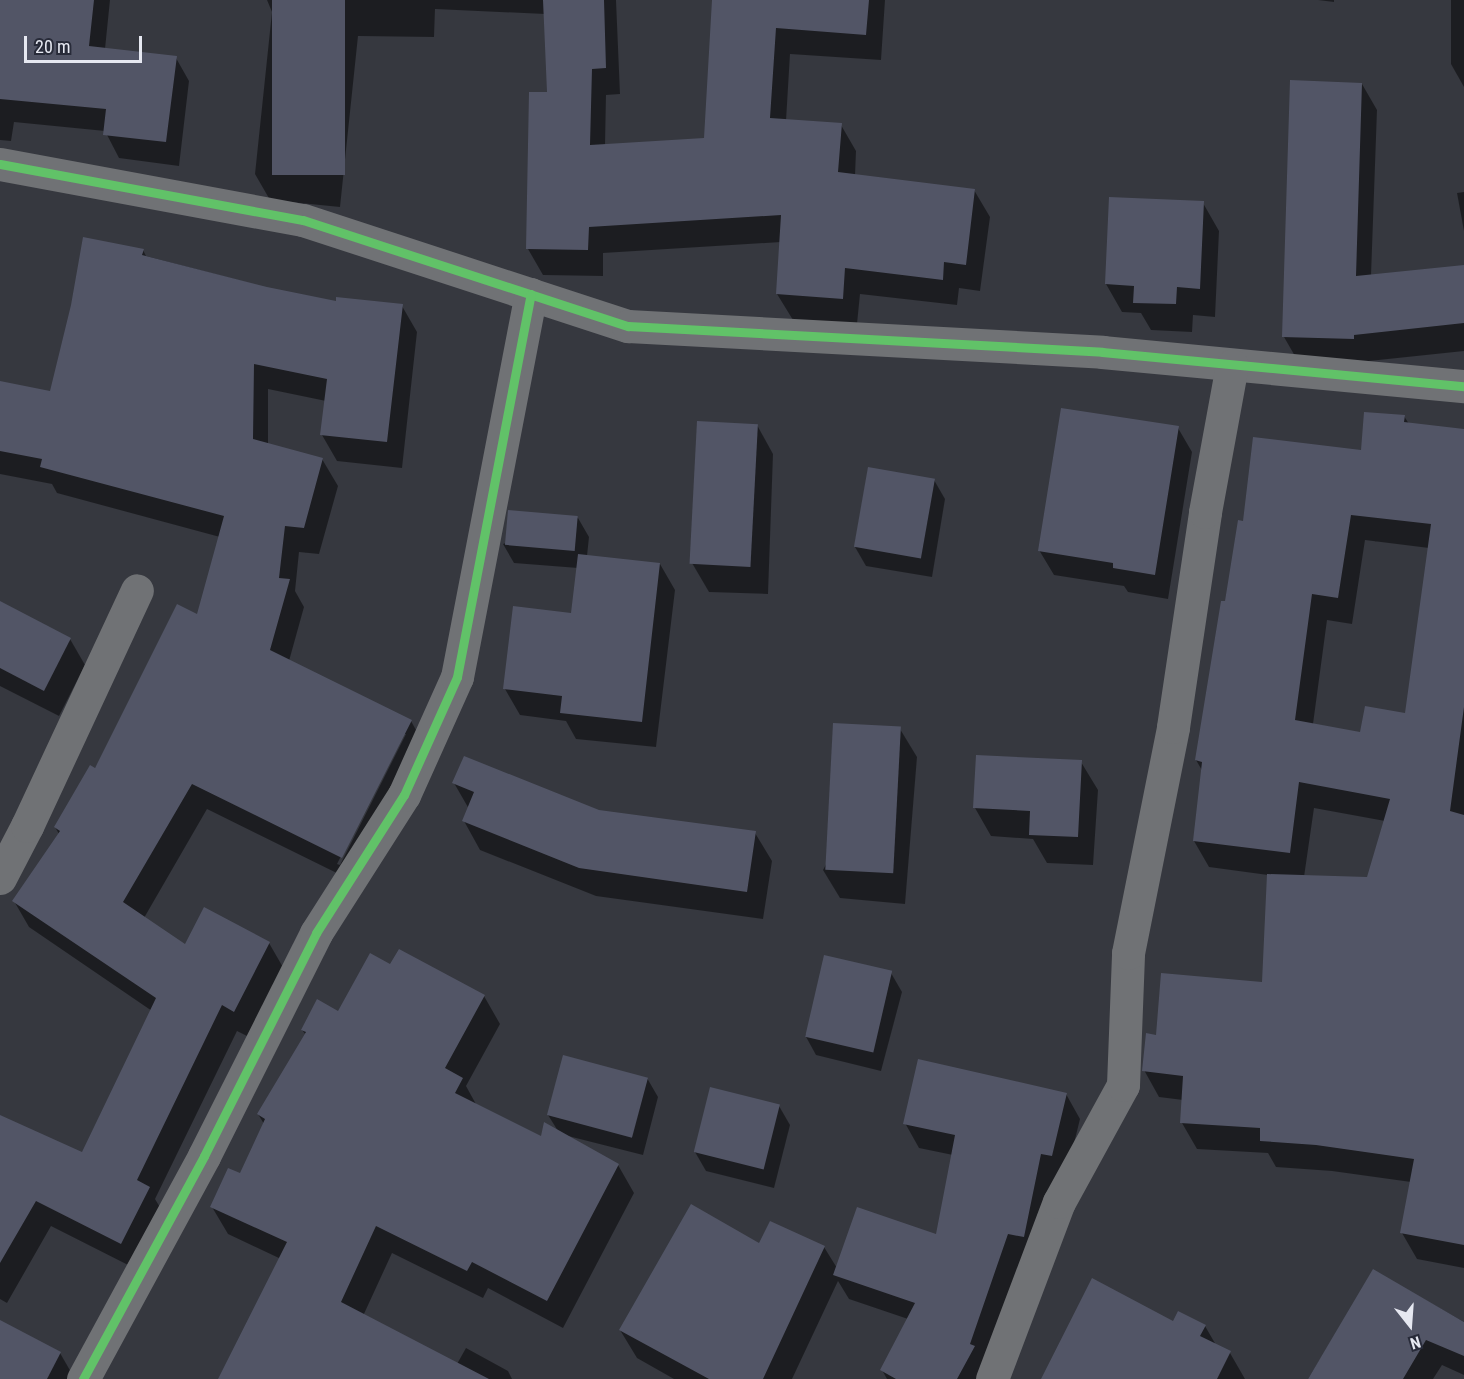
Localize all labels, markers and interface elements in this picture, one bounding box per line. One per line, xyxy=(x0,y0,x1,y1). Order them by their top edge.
scale bar xyxy=(27,24,146,62)
text: 20 m xyxy=(35,36,70,57)
north arrow xyxy=(1380,1295,1440,1355)
text: N xyxy=(1408,1332,1423,1353)

